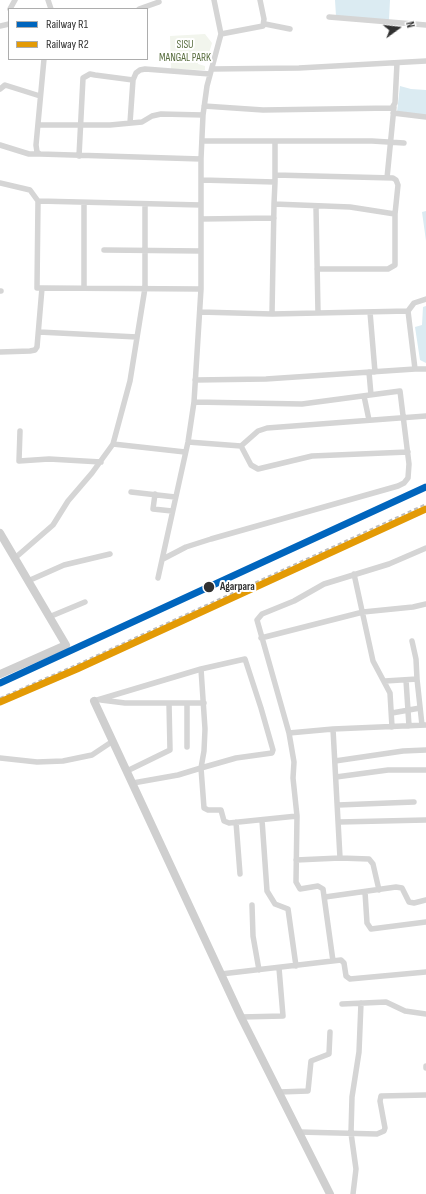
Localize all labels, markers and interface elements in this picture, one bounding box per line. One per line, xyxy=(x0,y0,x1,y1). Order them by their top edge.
legend xyxy=(8,8,148,60)
north arrow xyxy=(378,8,418,48)
text: Railway R1 xyxy=(46,17,88,32)
text: N xyxy=(403,20,417,29)
text: Railway R2 xyxy=(46,37,89,52)
park label: SISU MANGAL PARK xyxy=(159,38,211,64)
marker: Agarpara xyxy=(202,580,216,594)
place label: Agarpara xyxy=(220,580,255,594)

